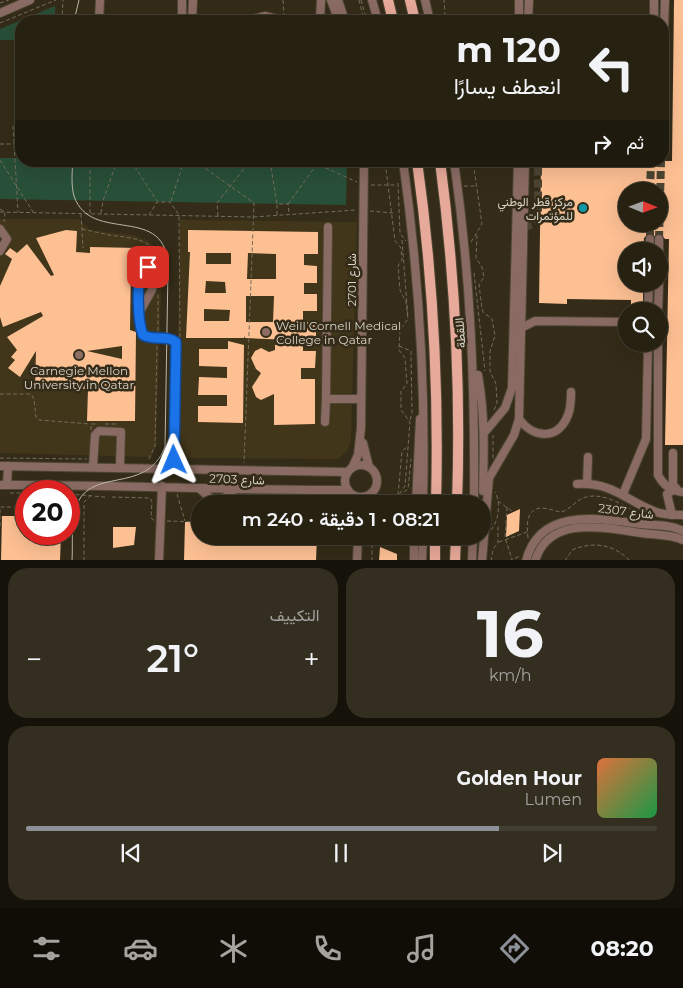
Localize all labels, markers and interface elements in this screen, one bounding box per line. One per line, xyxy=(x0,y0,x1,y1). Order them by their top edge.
text: 120 m xyxy=(456,28,561,71)
icon: left xyxy=(579,35,644,100)
text: انعطف يسارًا xyxy=(454,73,561,100)
icon: right xyxy=(588,130,616,158)
text: ثم xyxy=(626,131,644,154)
north arrow xyxy=(618,182,668,232)
map controls xyxy=(618,182,668,352)
place label: مركز قطر الوطني للمؤتمرات xyxy=(497,194,573,224)
marker: مركز قطر الوطني للمؤتمرات xyxy=(577,202,589,214)
button: sound xyxy=(618,242,668,292)
pin xyxy=(127,246,169,288)
icon: arrive xyxy=(134,253,162,281)
street label: شارع 2701 xyxy=(344,253,361,307)
button: search xyxy=(618,302,668,352)
street label: اللقطة xyxy=(451,317,469,349)
place label: Weill Cornell Medical College in Qatar xyxy=(276,318,401,347)
marker: Weill Cornell Medical College in Qatar xyxy=(260,326,272,338)
marker: Carnegie Mellon University in Qatar xyxy=(73,349,85,361)
place label: Carnegie Mellon University in Qatar xyxy=(24,363,134,392)
position arrow xyxy=(147,433,199,485)
street label: شارع 2703 xyxy=(209,471,265,489)
speed limit sign: 20 xyxy=(15,480,80,545)
street label: شارع 2307 xyxy=(597,500,655,524)
text: 08:21 · 1 دقيقة · 240 m xyxy=(242,508,440,531)
text: 16 xyxy=(477,594,544,673)
text: التكييف xyxy=(270,606,320,625)
text: 21° xyxy=(146,635,199,682)
text: − xyxy=(26,642,42,676)
text: + xyxy=(303,642,320,676)
text: km/h xyxy=(489,666,532,685)
text: Golden Hour xyxy=(457,767,582,790)
text: Lumen xyxy=(524,790,582,809)
icon: previous xyxy=(117,839,145,867)
icon: pause xyxy=(327,839,355,867)
icon: next xyxy=(538,839,566,867)
icon: filters xyxy=(29,931,64,966)
icon: car xyxy=(123,931,158,966)
icon: climate xyxy=(216,931,251,966)
icon: phone xyxy=(310,931,345,966)
icon: music xyxy=(404,931,439,966)
icon: directions xyxy=(497,931,532,966)
text: 08:20 xyxy=(591,935,654,962)

